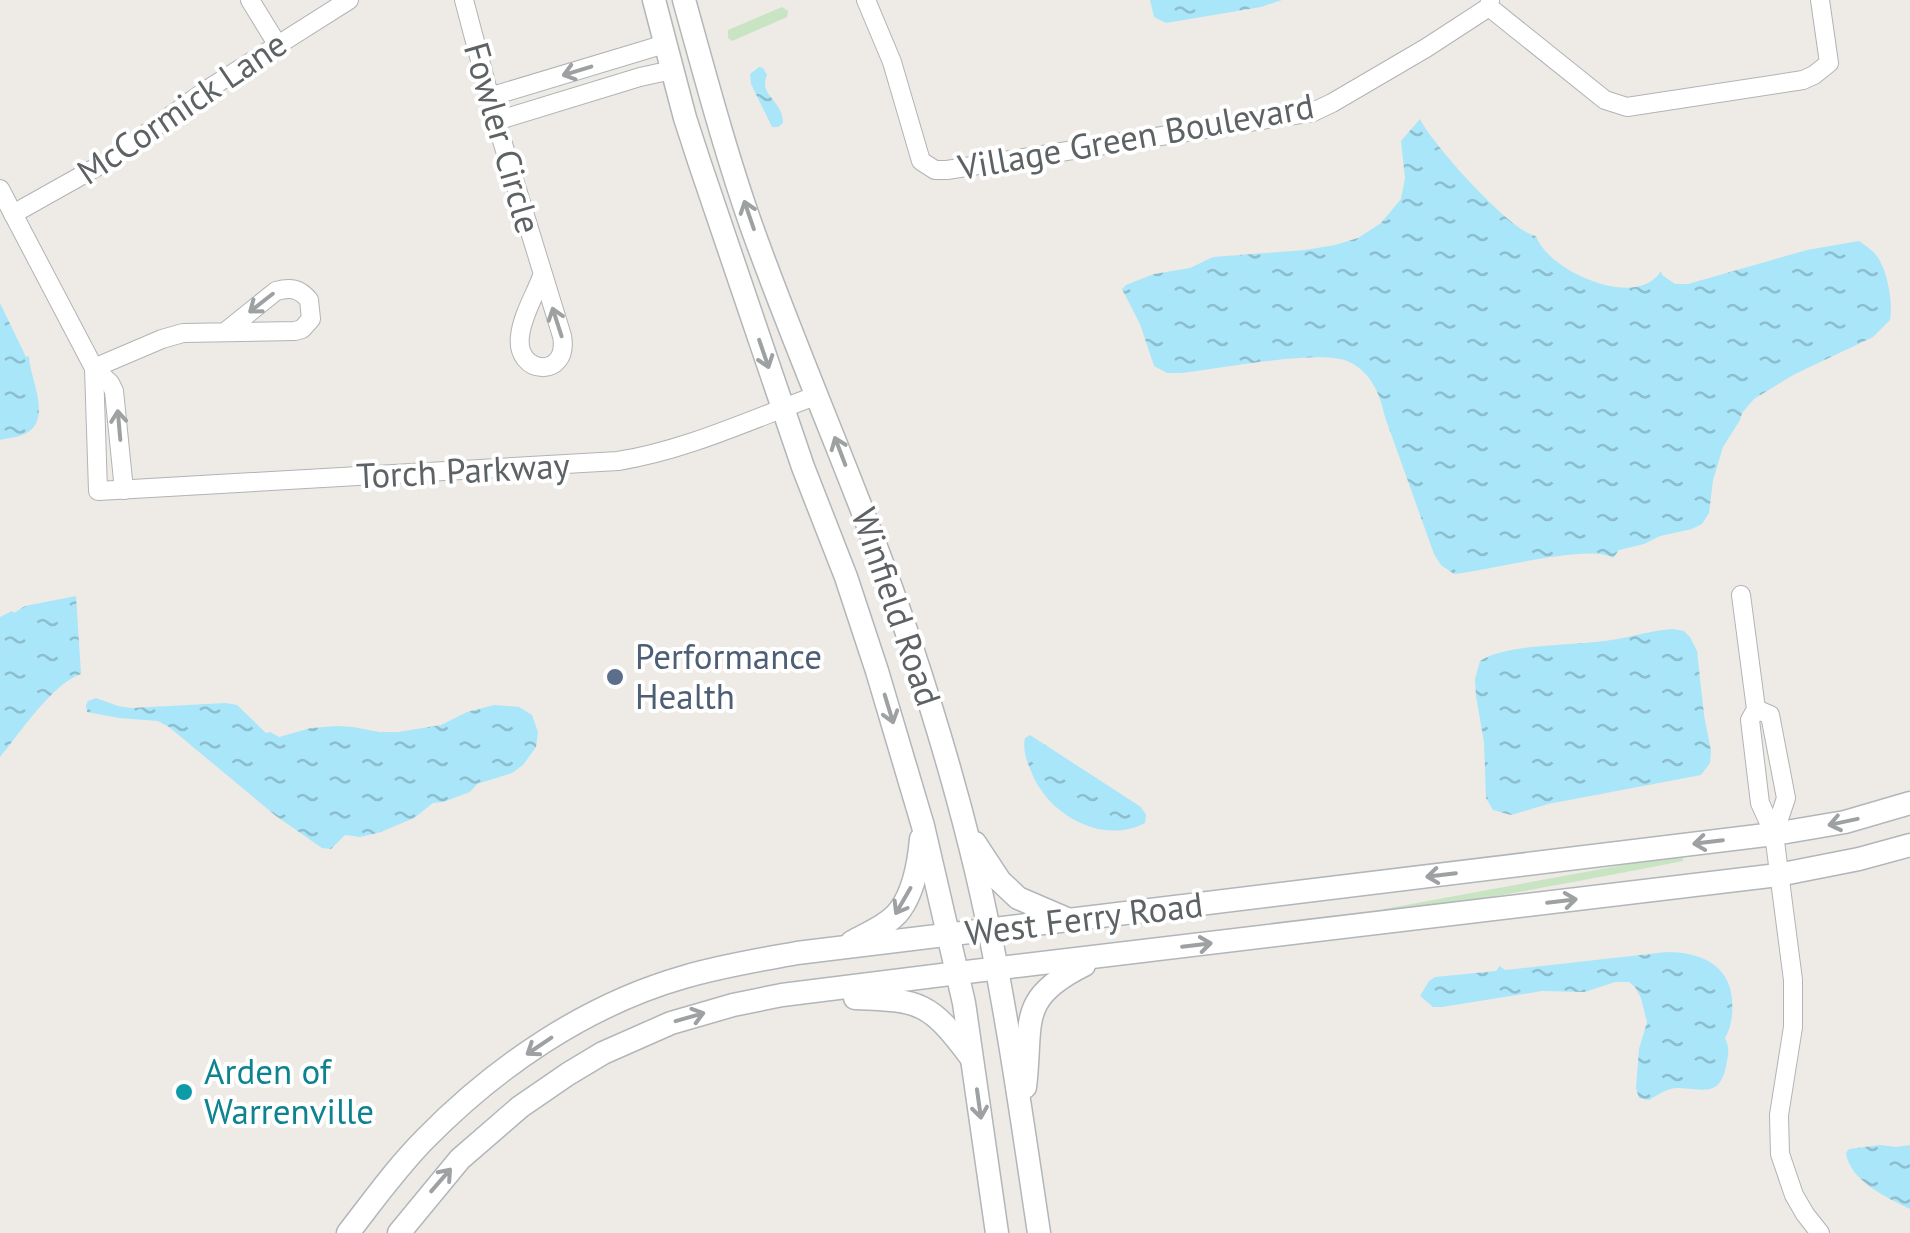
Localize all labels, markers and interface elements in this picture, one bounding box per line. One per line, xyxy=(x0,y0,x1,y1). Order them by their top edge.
street label: McCormick Lane xyxy=(68,20,295,194)
street label: Fowler Circle xyxy=(454,37,552,239)
one-way arrow xyxy=(562,63,593,81)
street label: Village Green Boulevard xyxy=(953,82,1317,190)
one-way arrow xyxy=(738,200,756,232)
one-way arrow xyxy=(248,292,274,314)
one-way arrow xyxy=(547,306,565,338)
one-way arrow xyxy=(756,337,774,368)
one-way arrow xyxy=(109,409,128,442)
one-way arrow xyxy=(829,436,847,467)
street label: Torch Parkway xyxy=(355,441,571,499)
street label: Winfield Road xyxy=(842,501,952,712)
place label: Performance Health xyxy=(635,633,822,719)
marker: Performance Health xyxy=(604,666,626,688)
one-way arrow xyxy=(881,693,899,725)
one-way arrow xyxy=(1828,814,1860,832)
one-way arrow xyxy=(1693,833,1725,852)
one-way arrow xyxy=(1426,866,1458,885)
street label: West Ferry Road xyxy=(962,881,1205,955)
one-way arrow xyxy=(892,886,912,915)
one-way arrow xyxy=(1545,891,1578,910)
one-way arrow xyxy=(1180,936,1213,954)
one-way arrow xyxy=(674,1007,705,1025)
one-way arrow xyxy=(525,1035,553,1056)
place label: Arden of Warrenville xyxy=(204,1048,374,1134)
marker: Arden of Warrenville xyxy=(173,1081,195,1103)
one-way arrow xyxy=(970,1087,989,1120)
one-way arrow xyxy=(430,1168,452,1194)

